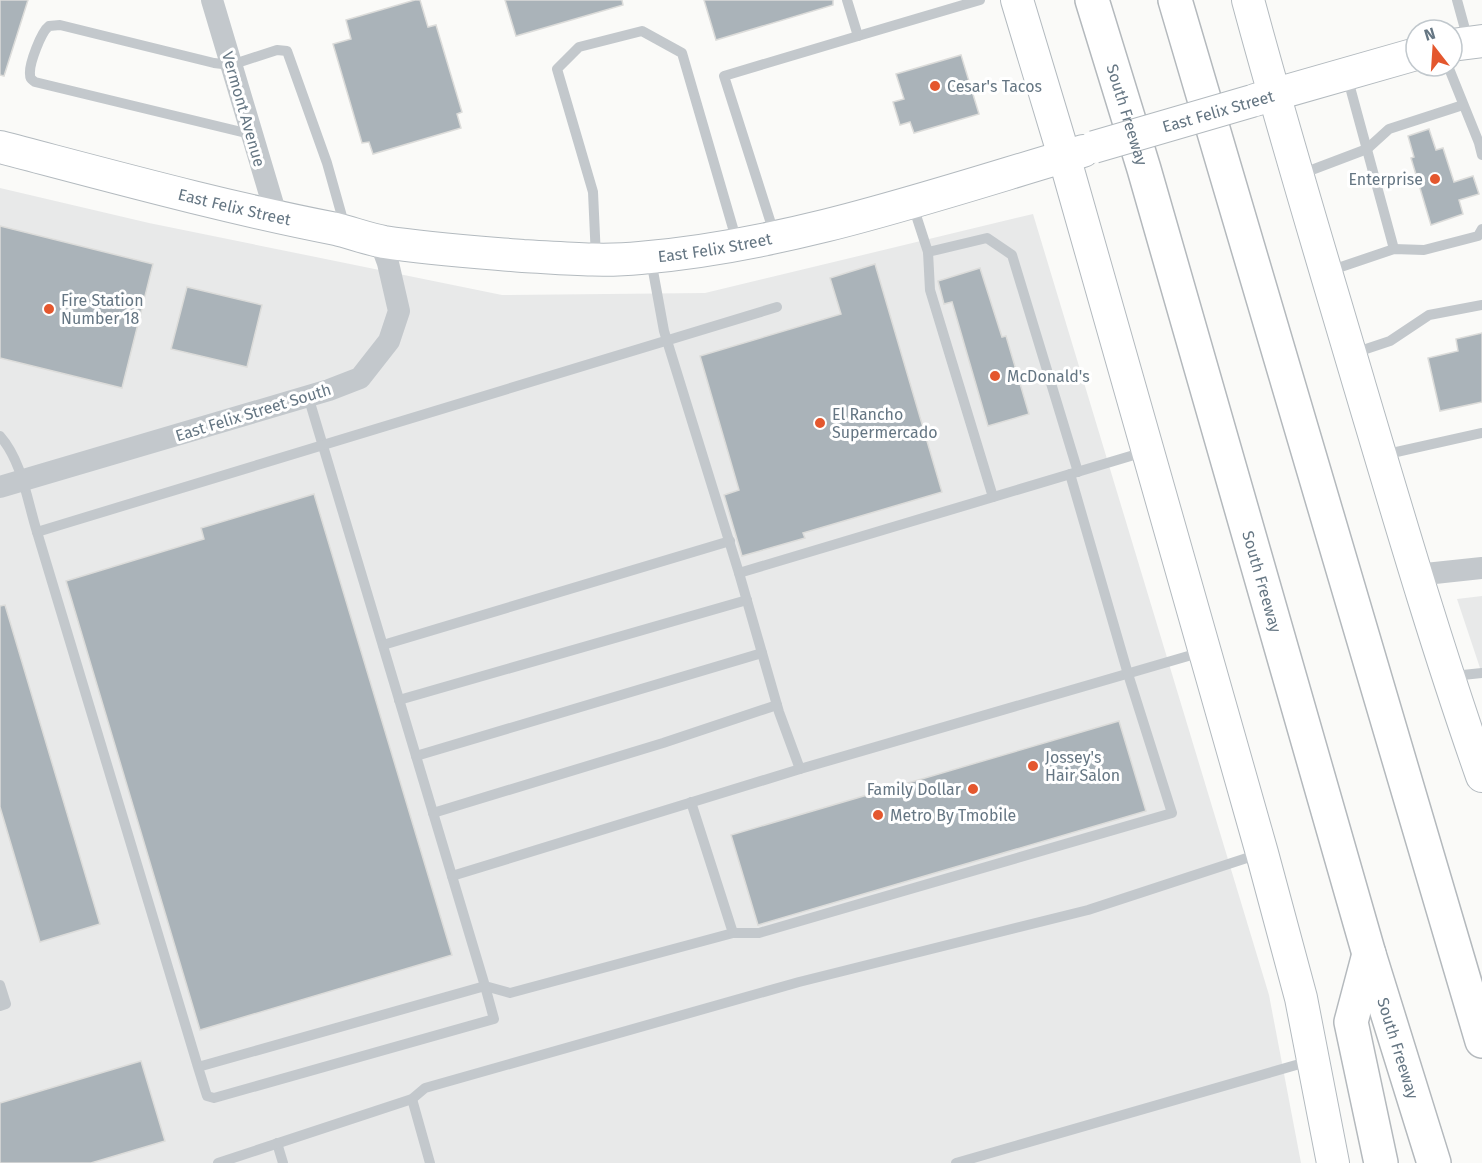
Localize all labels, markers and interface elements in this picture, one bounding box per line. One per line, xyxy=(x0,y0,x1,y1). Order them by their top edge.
north arrow xyxy=(1404,18,1464,78)
text: N xyxy=(1422,23,1438,45)
street label: Vermont Avenue xyxy=(218,49,269,169)
street label: South Freeway xyxy=(1102,62,1151,168)
place label: Cesar's Tacos xyxy=(947,77,1042,96)
marker: Cesar's Tacos xyxy=(928,79,942,93)
street label: East Felix Street xyxy=(1160,86,1276,136)
place label: Enterprise xyxy=(1348,170,1423,189)
marker: Enterprise xyxy=(1428,172,1442,186)
street label: East Felix Street xyxy=(176,185,293,230)
street label: East Felix Street xyxy=(657,229,774,266)
place label: Fire Station Number 18 xyxy=(61,291,144,328)
marker: Fire Station Number 18 xyxy=(42,302,56,316)
place label: McDonald's xyxy=(1007,367,1090,386)
marker: McDonald's xyxy=(988,369,1002,383)
street label: East Felix Street South xyxy=(173,380,333,445)
place label: El Rancho Supermercado xyxy=(832,405,938,442)
marker: El Rancho Supermercado xyxy=(813,416,827,430)
street label: South Freeway xyxy=(1238,529,1285,635)
place label: Jossey's Hair Salon xyxy=(1045,748,1120,785)
marker: Jossey's Hair Salon xyxy=(1026,759,1040,773)
place label: Family Dollar xyxy=(867,780,962,799)
marker: Family Dollar xyxy=(966,782,980,796)
place label: Metro By Tmobile xyxy=(890,806,1016,825)
marker: Metro By Tmobile xyxy=(871,808,885,822)
street label: South Freeway xyxy=(1373,995,1422,1101)

